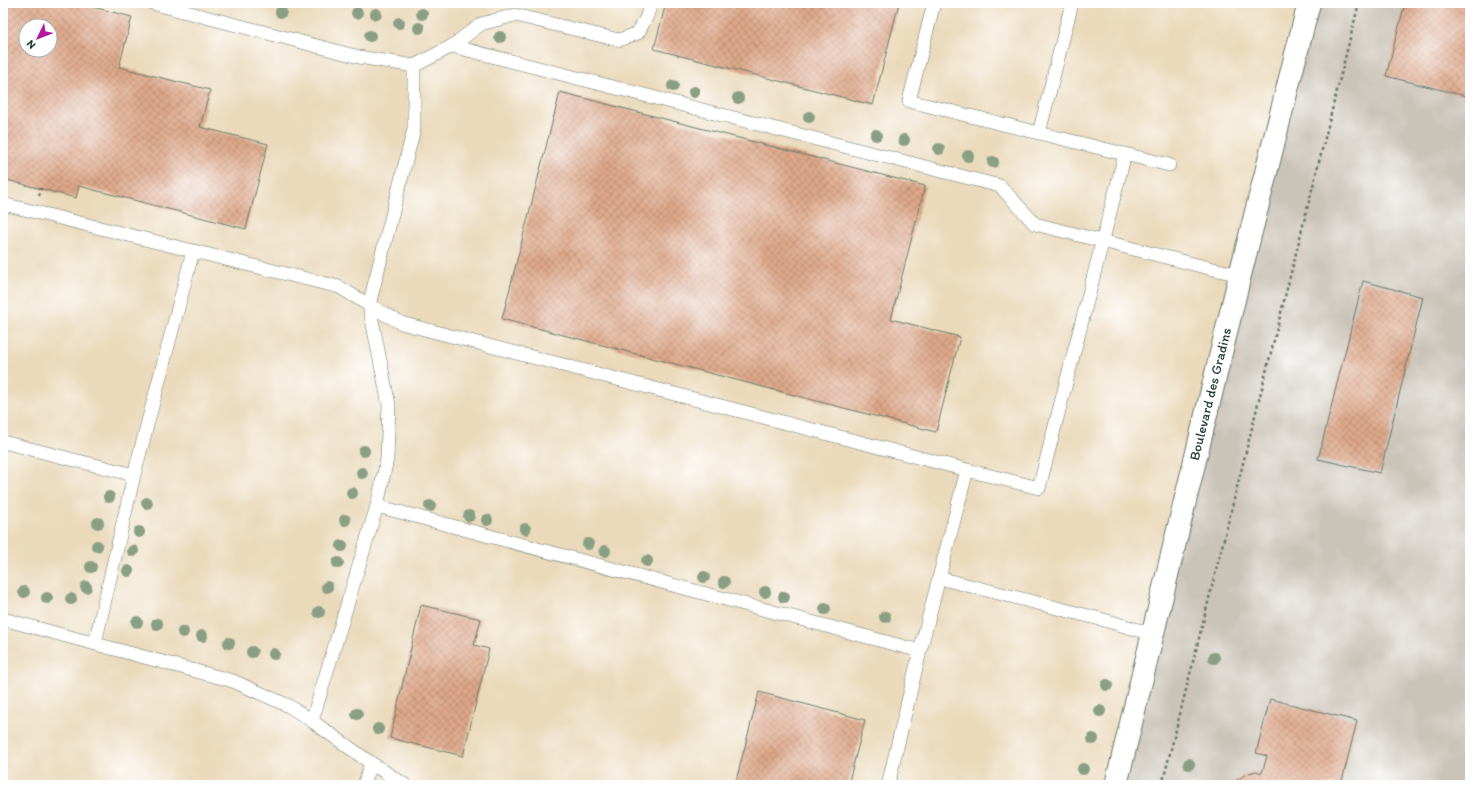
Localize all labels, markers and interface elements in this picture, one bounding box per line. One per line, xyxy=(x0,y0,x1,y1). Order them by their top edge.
north arrow xyxy=(18,18,58,58)
text: N xyxy=(24,37,38,52)
street label: Boulevard des Gradins xyxy=(1186,326,1235,462)

